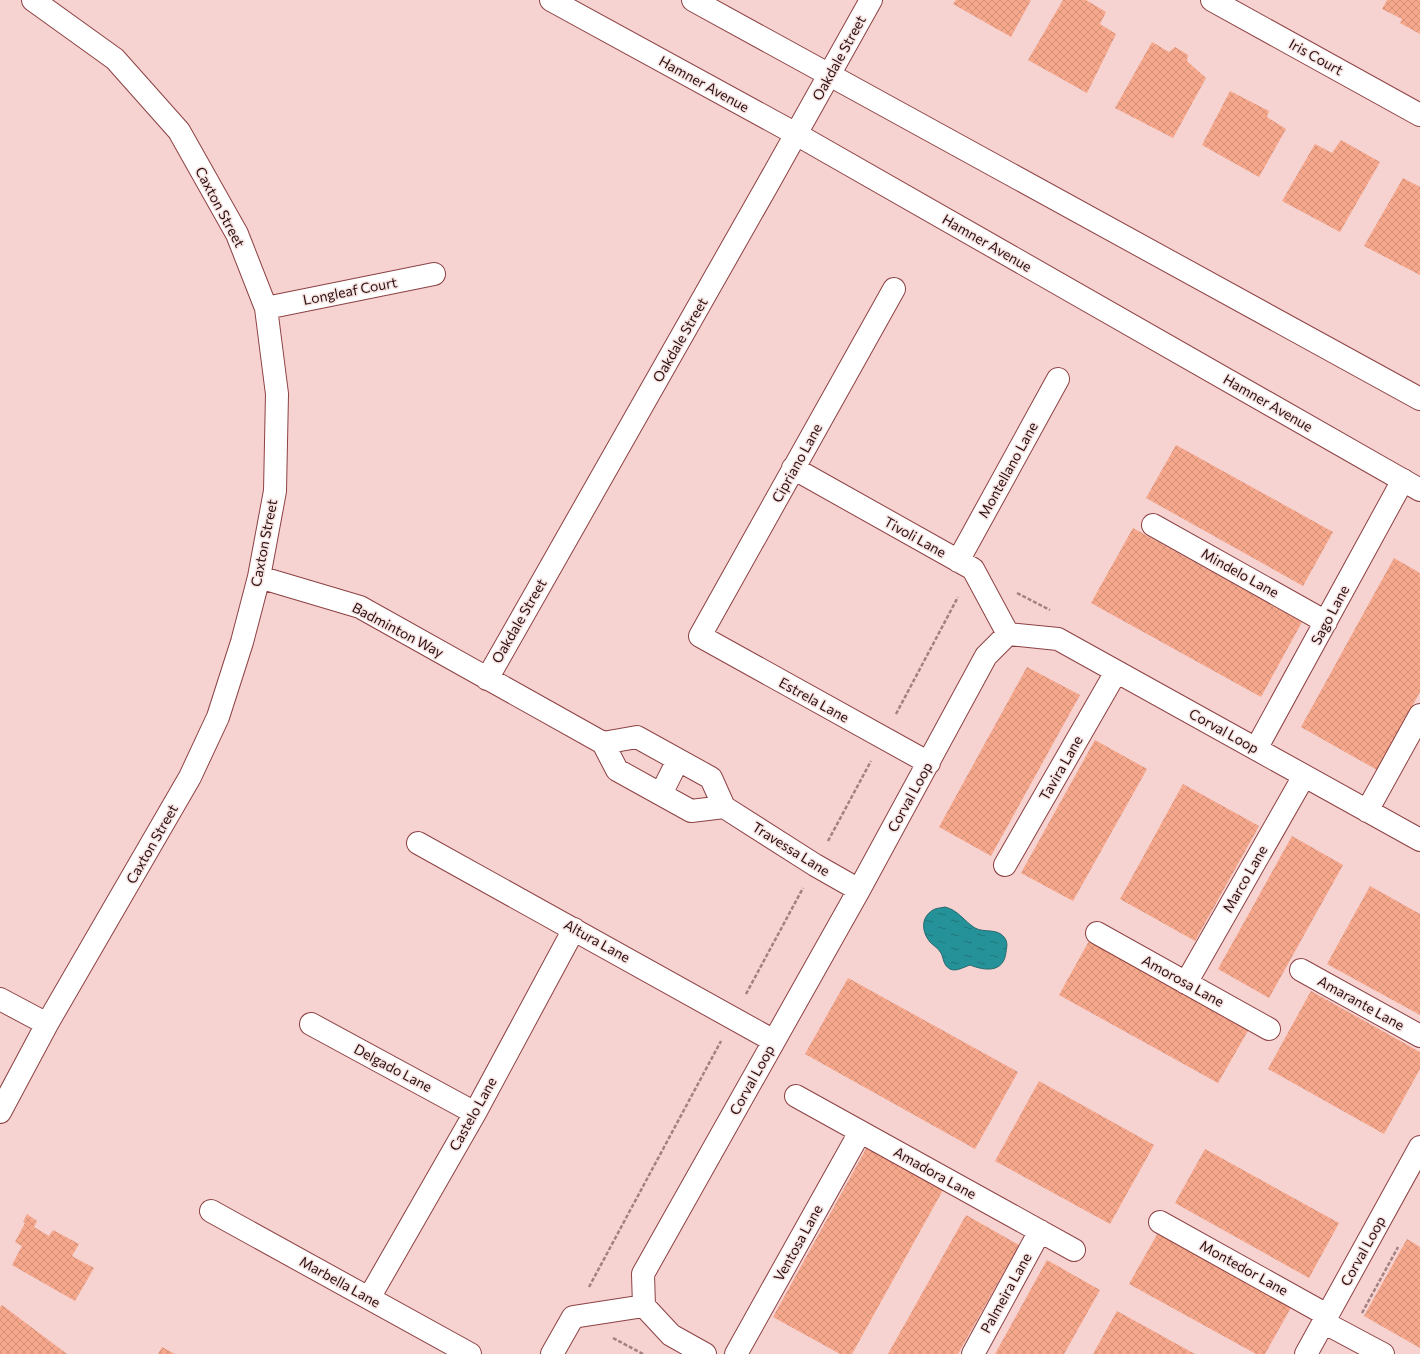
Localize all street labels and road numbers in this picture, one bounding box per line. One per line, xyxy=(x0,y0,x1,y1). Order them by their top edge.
street label: Oakdale Street xyxy=(808,12,869,103)
street label: Iris Court xyxy=(1286,35,1347,78)
street label: Hamner Avenue xyxy=(656,52,752,115)
street label: Caxton Street xyxy=(192,164,249,250)
street label: Hamner Avenue xyxy=(940,210,1035,275)
street label: Longleaf Court xyxy=(301,273,399,308)
street label: Oakdale Street xyxy=(649,294,711,385)
street label: Hamner Avenue xyxy=(1221,370,1316,435)
street label: Montellano Lane xyxy=(974,419,1041,521)
street label: Cipriano Lane xyxy=(768,420,825,505)
street label: Caxton Street xyxy=(247,498,280,588)
street label: Tivoli Lane xyxy=(881,513,949,561)
street label: Mindelo Lane xyxy=(1199,544,1282,601)
street label: Oakdale Street xyxy=(488,575,550,666)
street label: Sago Lane xyxy=(1307,582,1352,647)
street label: Badminton Way xyxy=(350,598,447,661)
street label: Estrela Lane xyxy=(776,673,852,726)
street label: Corval Loop xyxy=(1186,704,1262,757)
street label: Tavira Lane xyxy=(1035,732,1086,803)
street label: Corval Loop xyxy=(883,759,936,835)
street label: Caxton Street xyxy=(122,801,181,886)
street label: Travessa Lane xyxy=(749,818,833,879)
street label: Marco Lane xyxy=(1219,842,1271,915)
street label: Altura Lane xyxy=(561,915,633,966)
street label: Amorosa Lane xyxy=(1139,951,1227,1010)
street label: Amarante Lane xyxy=(1315,972,1408,1033)
street label: Delgado Lane xyxy=(351,1040,435,1095)
street label: Corval Loop xyxy=(725,1042,778,1118)
street label: Castelo Lane xyxy=(445,1074,500,1154)
street label: Amadora Lane xyxy=(891,1143,980,1202)
street label: Ventosa Lane xyxy=(770,1201,826,1284)
street label: Corval Loop xyxy=(1336,1213,1389,1289)
street label: Montedor Lane xyxy=(1197,1236,1291,1299)
street label: Palmeira Lane xyxy=(977,1250,1035,1336)
street label: Marbella Lane xyxy=(297,1252,384,1311)

